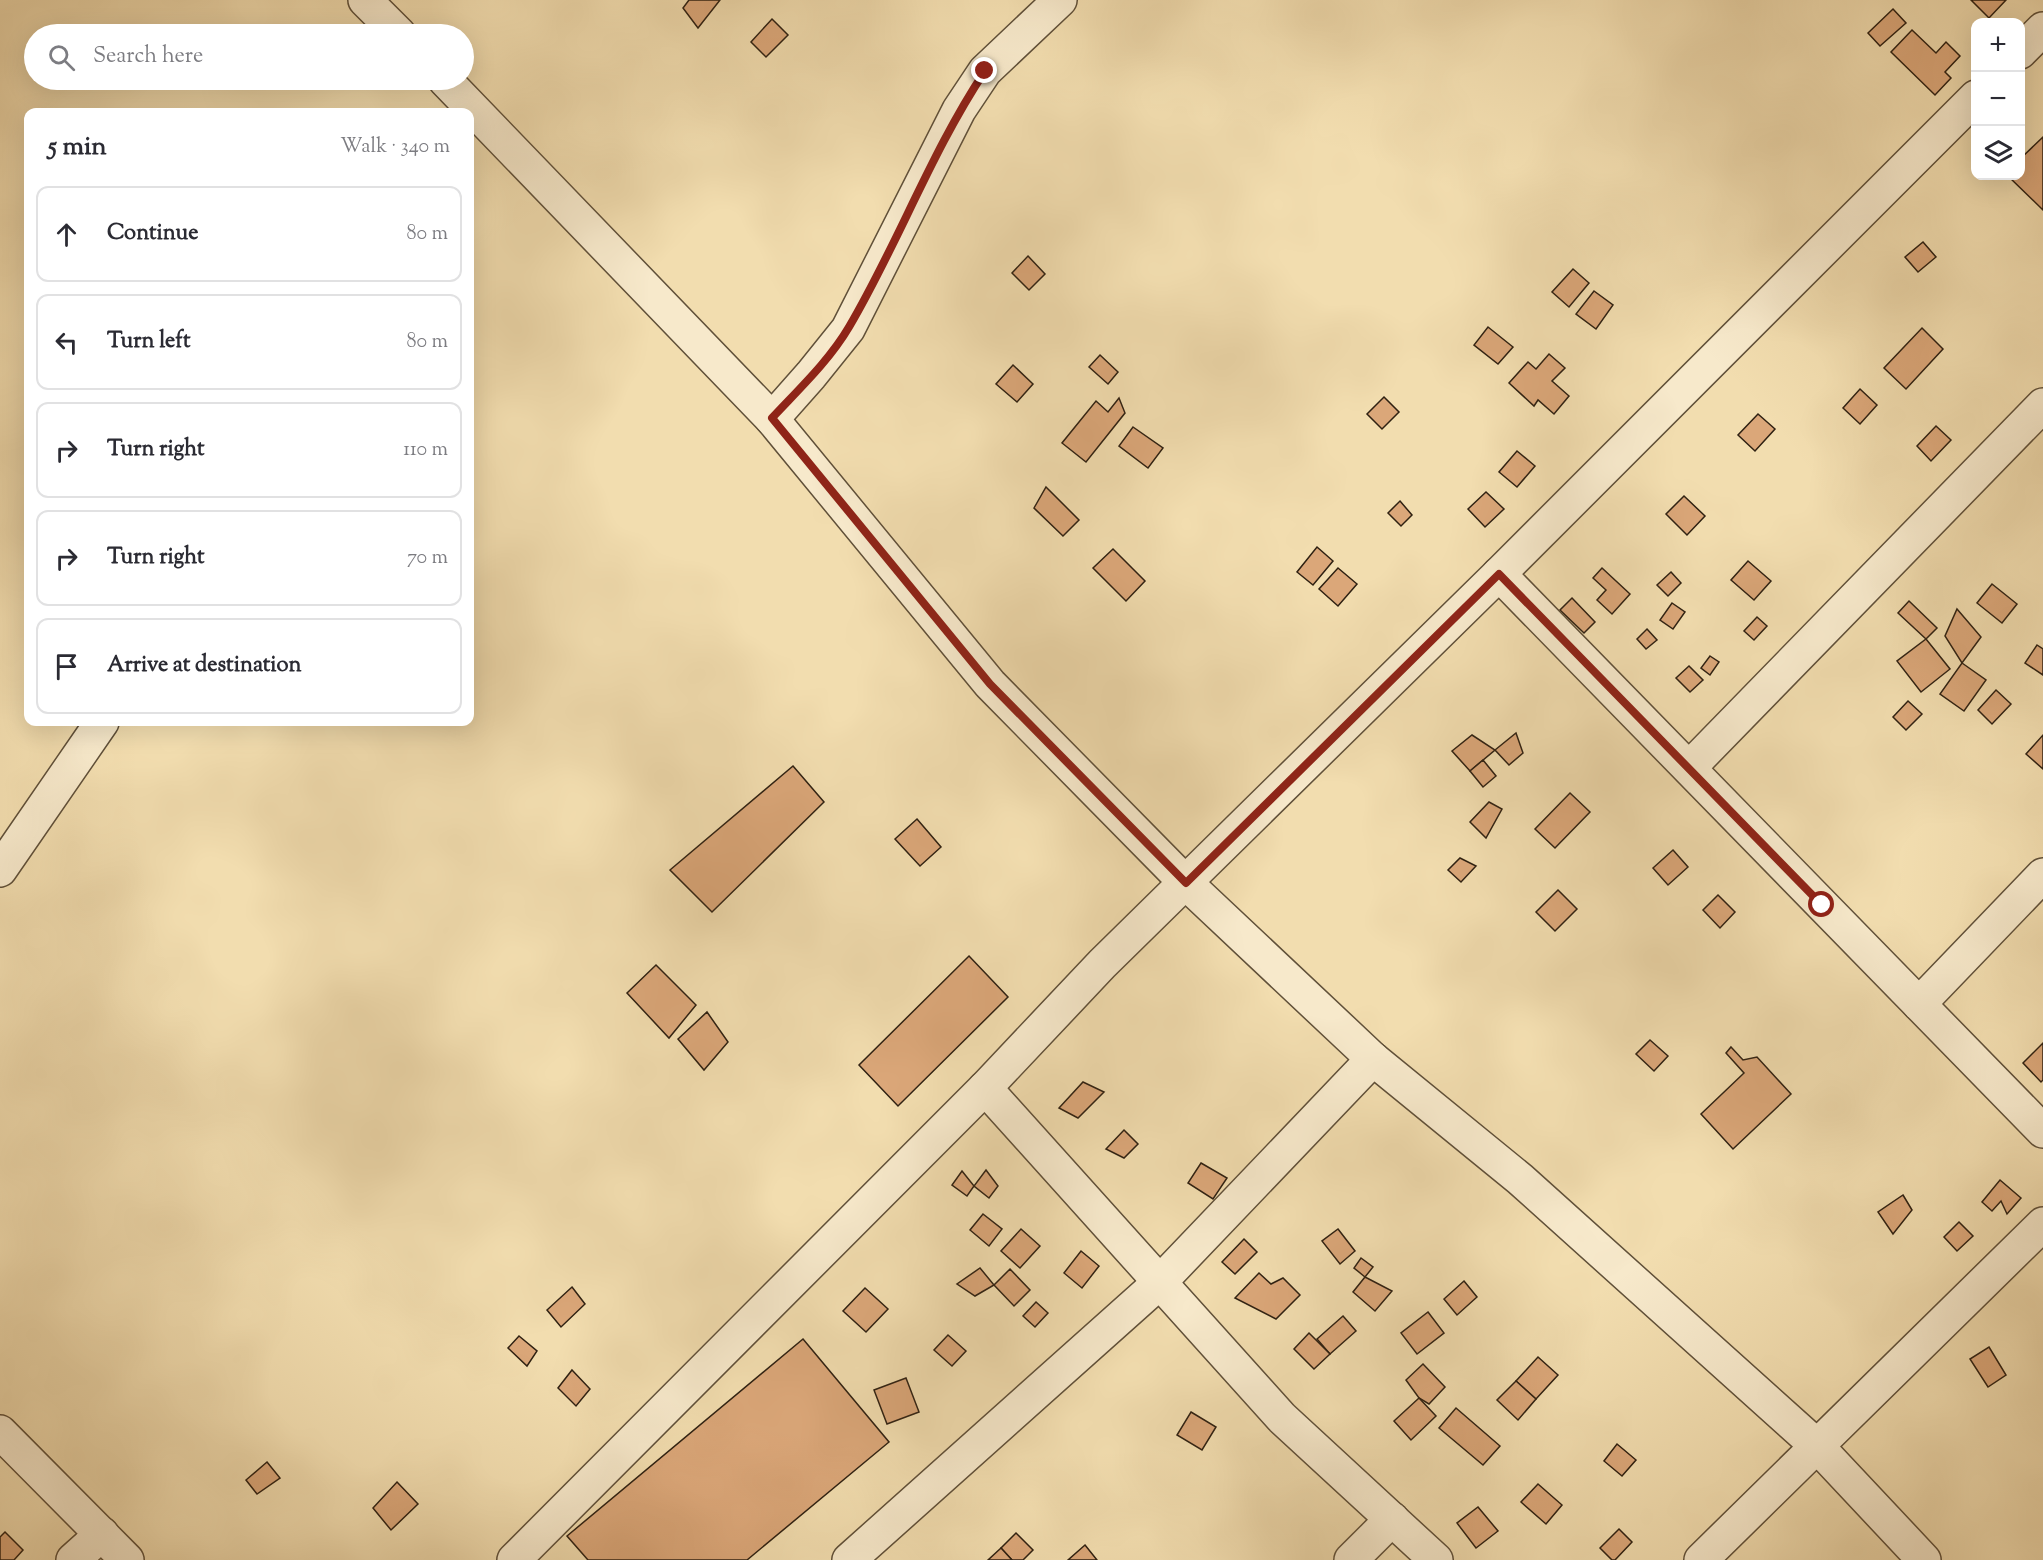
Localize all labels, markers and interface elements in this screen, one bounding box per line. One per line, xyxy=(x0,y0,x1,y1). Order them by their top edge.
map controls xyxy=(1971,18,2025,180)
button: + xyxy=(1971,18,2025,72)
search box xyxy=(24,24,474,90)
icon: search xyxy=(45,41,78,74)
text: Search here xyxy=(93,41,203,73)
route end xyxy=(971,57,997,83)
button: − xyxy=(1971,72,2025,126)
button: layers xyxy=(1971,126,2025,180)
text: 5 min xyxy=(48,129,107,166)
text: Walk · 340 m xyxy=(340,133,450,162)
icon: ahead xyxy=(50,218,83,251)
text: Continue xyxy=(107,218,198,250)
text: 80 m xyxy=(407,220,448,249)
icon: left xyxy=(50,326,83,359)
text: Turn left xyxy=(107,326,190,358)
text: 80 m xyxy=(407,328,448,357)
icon: right xyxy=(50,434,83,467)
text: Turn right xyxy=(107,434,204,466)
text: 110 m xyxy=(403,436,448,465)
icon: right xyxy=(50,542,83,575)
text: Turn right xyxy=(107,542,204,574)
text: 70 m xyxy=(407,544,448,573)
icon: arrive xyxy=(50,650,83,683)
text: Arrive at destination xyxy=(107,650,302,682)
route start xyxy=(1808,891,1834,917)

